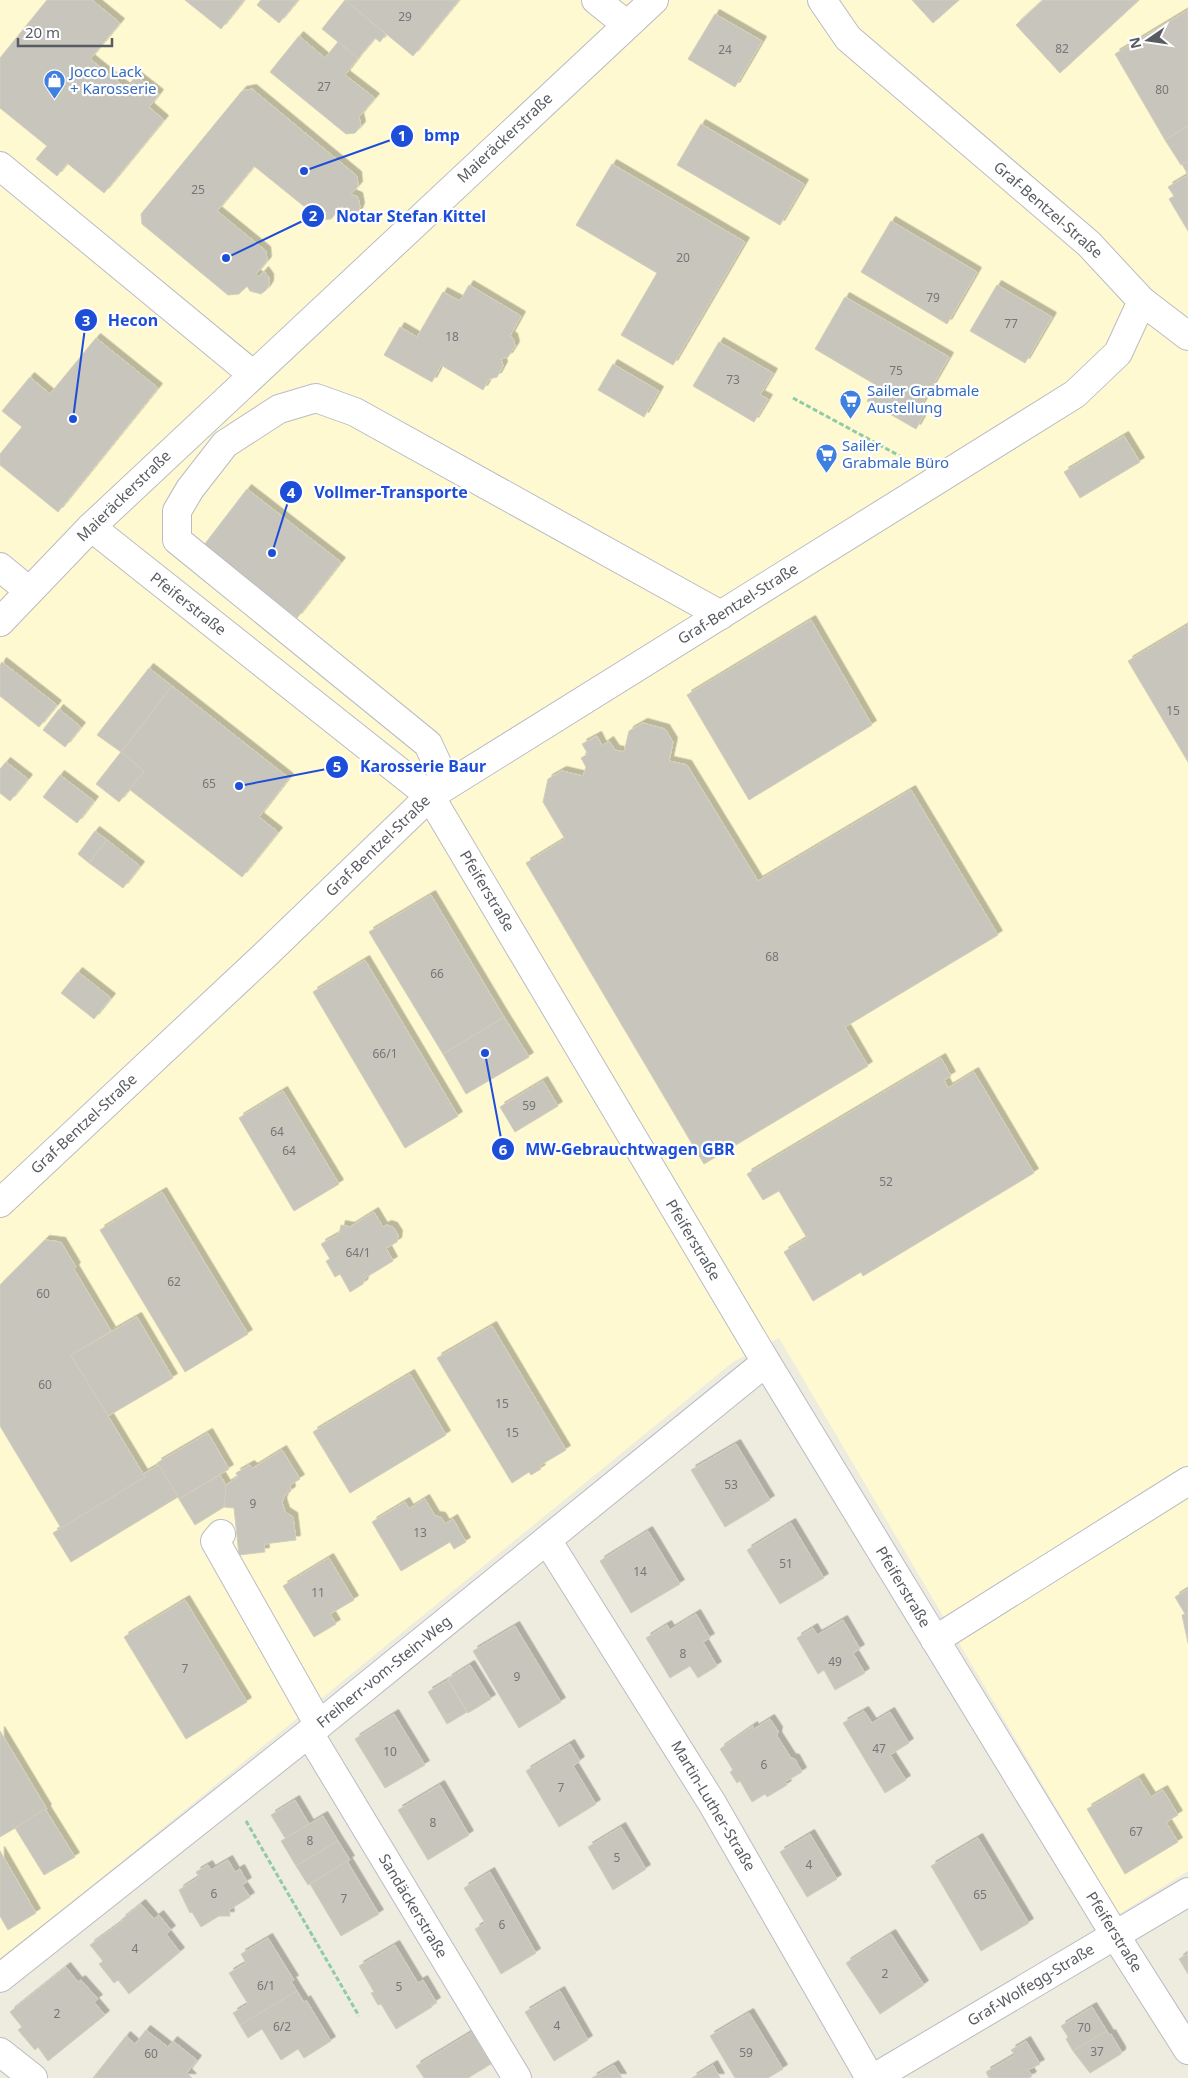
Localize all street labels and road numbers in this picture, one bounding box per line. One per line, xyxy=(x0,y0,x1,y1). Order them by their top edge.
street label: Maieräckerstraße xyxy=(452,88,556,187)
street label: Graf-Bentzel-Straße xyxy=(990,156,1107,262)
street label: Maieräckerstraße xyxy=(72,445,175,545)
street label: Graf-Bentzel-Straße xyxy=(674,558,801,648)
street label: Pfeiferstraße xyxy=(147,567,231,639)
street label: Graf-Bentzel-Straße xyxy=(321,790,434,900)
street label: Pfeiferstraße xyxy=(456,846,520,935)
street label: Graf-Bentzel-Straße xyxy=(26,1069,141,1178)
street label: Pfeiferstraße xyxy=(662,1195,726,1284)
street label: Pfeiferstraße xyxy=(872,1542,936,1631)
street label: Freiherr-vom-Stein-Weg xyxy=(312,1611,455,1732)
street label: Martin-Luther-Straße xyxy=(667,1737,761,1874)
street label: Sandäckerstraße xyxy=(375,1850,453,1961)
street label: Pfeiferstraße xyxy=(1082,1887,1147,1975)
street label: Graf-Wolfegg-Straße xyxy=(963,1938,1098,2030)

